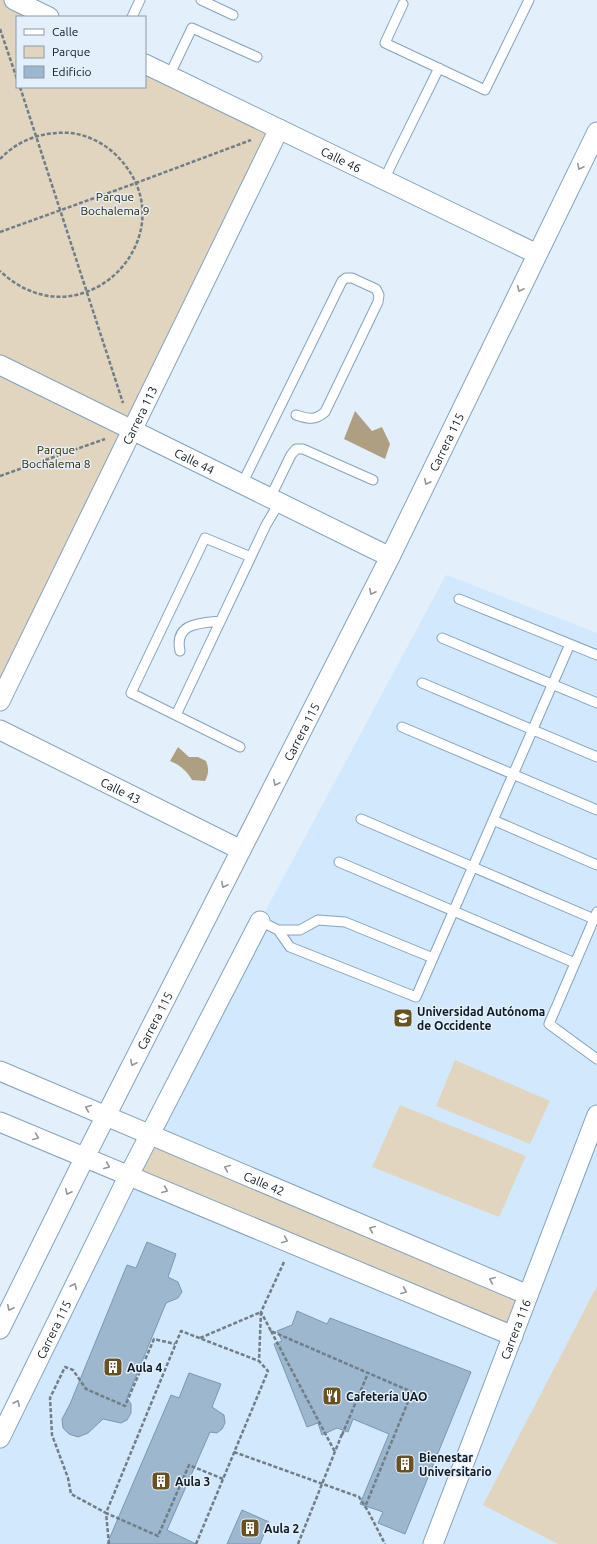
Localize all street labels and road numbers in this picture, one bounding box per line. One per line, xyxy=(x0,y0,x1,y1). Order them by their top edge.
street label: Calle 46 xyxy=(319,144,363,174)
street label: Carrera 113 xyxy=(120,384,159,446)
street label: Carrera 115 xyxy=(426,411,466,473)
street label: Calle 44 xyxy=(173,446,217,476)
street label: Carrera 115 xyxy=(281,701,321,763)
street label: Calle 43 xyxy=(99,775,143,806)
street label: Carrera 115 xyxy=(134,989,174,1052)
street label: Calle 42 xyxy=(242,1169,286,1197)
street label: Carrera 116 xyxy=(498,1297,533,1361)
street label: Carrera 115 xyxy=(34,1298,73,1361)

